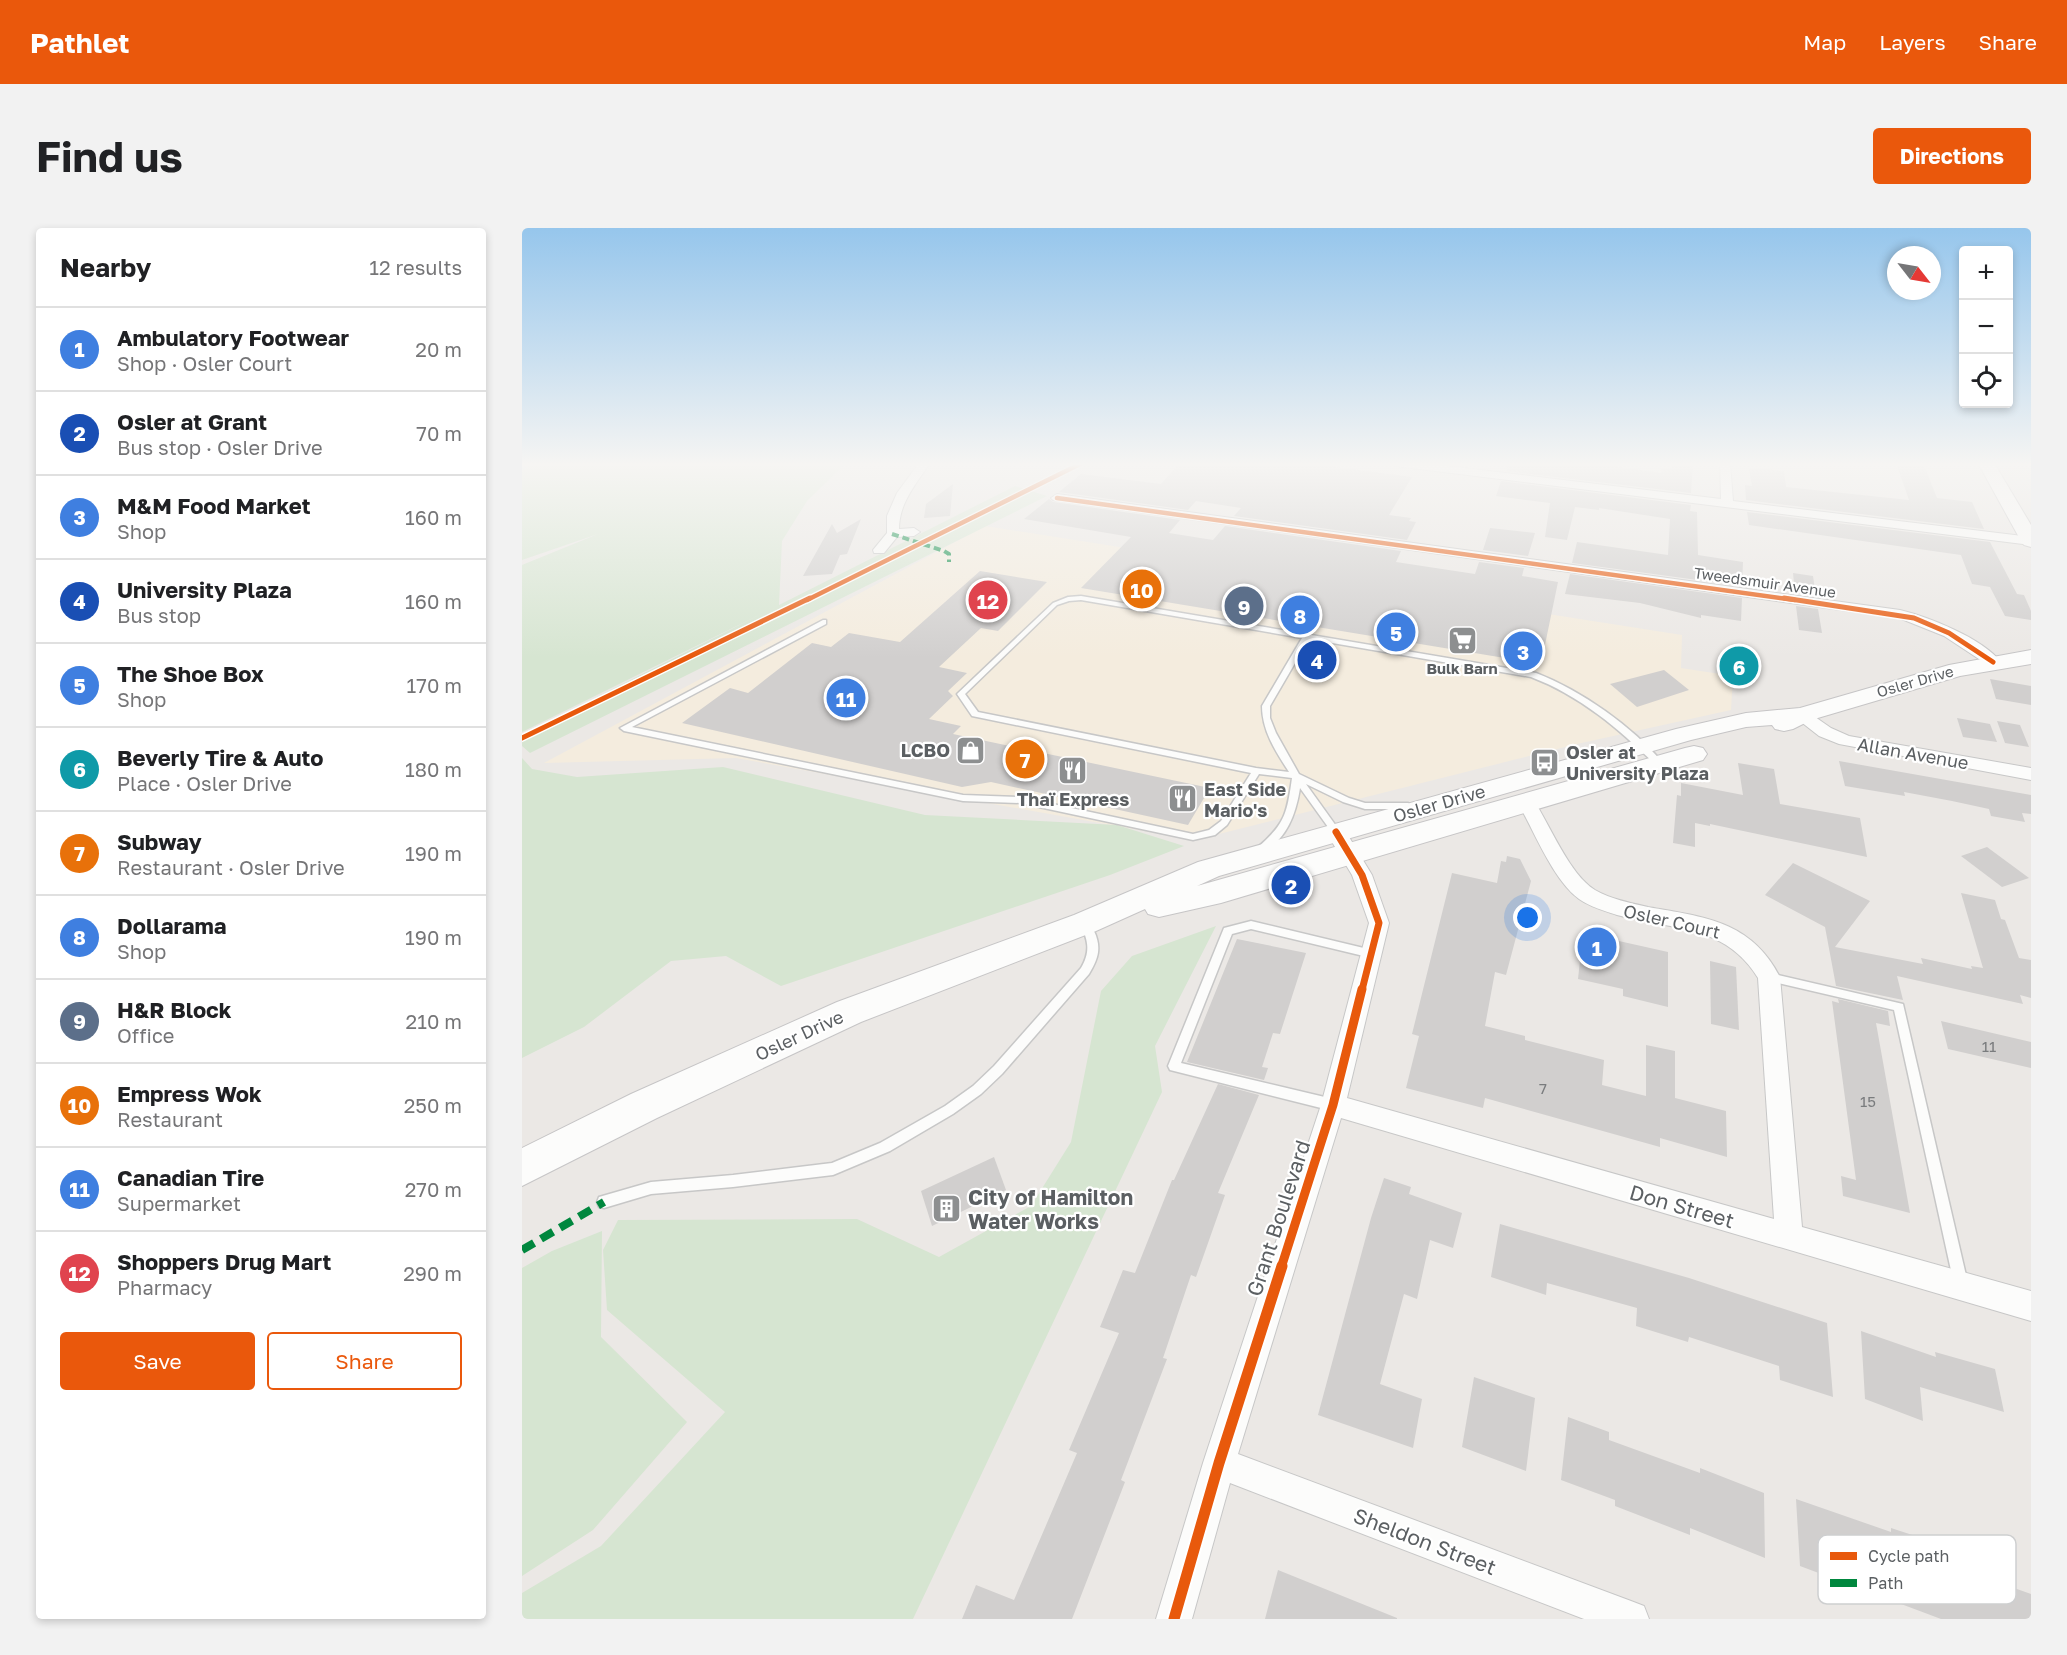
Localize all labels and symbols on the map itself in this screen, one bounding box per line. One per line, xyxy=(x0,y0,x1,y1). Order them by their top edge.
north arrow xyxy=(1887,246,1941,300)
street label: Tweedsmuir Avenue xyxy=(1693,563,1838,601)
pin: 10 xyxy=(1122,566,1162,612)
pin: 12 xyxy=(968,578,1008,622)
pin: 9 xyxy=(1224,584,1264,628)
pin: 8 xyxy=(1280,592,1320,638)
pin: 5 xyxy=(1376,610,1416,654)
supermarket icon: Bulk Barn xyxy=(1446,625,1478,657)
pin: 3 xyxy=(1504,628,1542,674)
pin: 4 xyxy=(1298,638,1336,682)
pin: 6 xyxy=(1720,644,1758,688)
place label: Bulk Barn xyxy=(1426,659,1498,677)
street label: Osler Drive xyxy=(1874,661,1956,701)
pin: 11 xyxy=(826,676,866,720)
street label: Allan Avenue xyxy=(1856,732,1970,774)
shop icon: LCBO xyxy=(955,734,987,766)
pin: 7 xyxy=(1006,736,1044,782)
place label: LCBO xyxy=(901,739,950,761)
place label: Osler at University Plaza xyxy=(1566,741,1709,784)
bus stop icon: Osler at University Plaza xyxy=(1529,746,1561,778)
restaurant icon: Thaï Express xyxy=(1057,754,1089,786)
place label: East Side Mario's xyxy=(1204,778,1286,821)
street label: Osler Drive xyxy=(1390,779,1488,827)
restaurant icon: East Side Mario's xyxy=(1167,783,1199,815)
place label: Thaï Express xyxy=(1017,788,1129,810)
pin: 2 xyxy=(1272,862,1310,908)
street label: Osler Court xyxy=(1621,899,1723,943)
your location xyxy=(1513,903,1542,932)
pin: 1 xyxy=(1578,924,1616,970)
street label: Osler Drive xyxy=(751,1005,847,1065)
house number: 11 xyxy=(1982,1037,1996,1055)
house number: 7 xyxy=(1539,1079,1547,1097)
house number: 15 xyxy=(1860,1092,1876,1110)
street label: Grant Boulevard xyxy=(1241,1137,1315,1299)
street label: Don Street xyxy=(1627,1179,1737,1233)
place label: City of Hamilton Water Works xyxy=(968,1184,1133,1234)
building icon: City of Hamilton Water Works xyxy=(931,1193,963,1225)
street label: Sheldon Street xyxy=(1350,1502,1500,1580)
legend xyxy=(1818,1535,2016,1604)
text: Cycle path xyxy=(1868,1546,1949,1566)
text: Path xyxy=(1868,1573,1903,1593)

